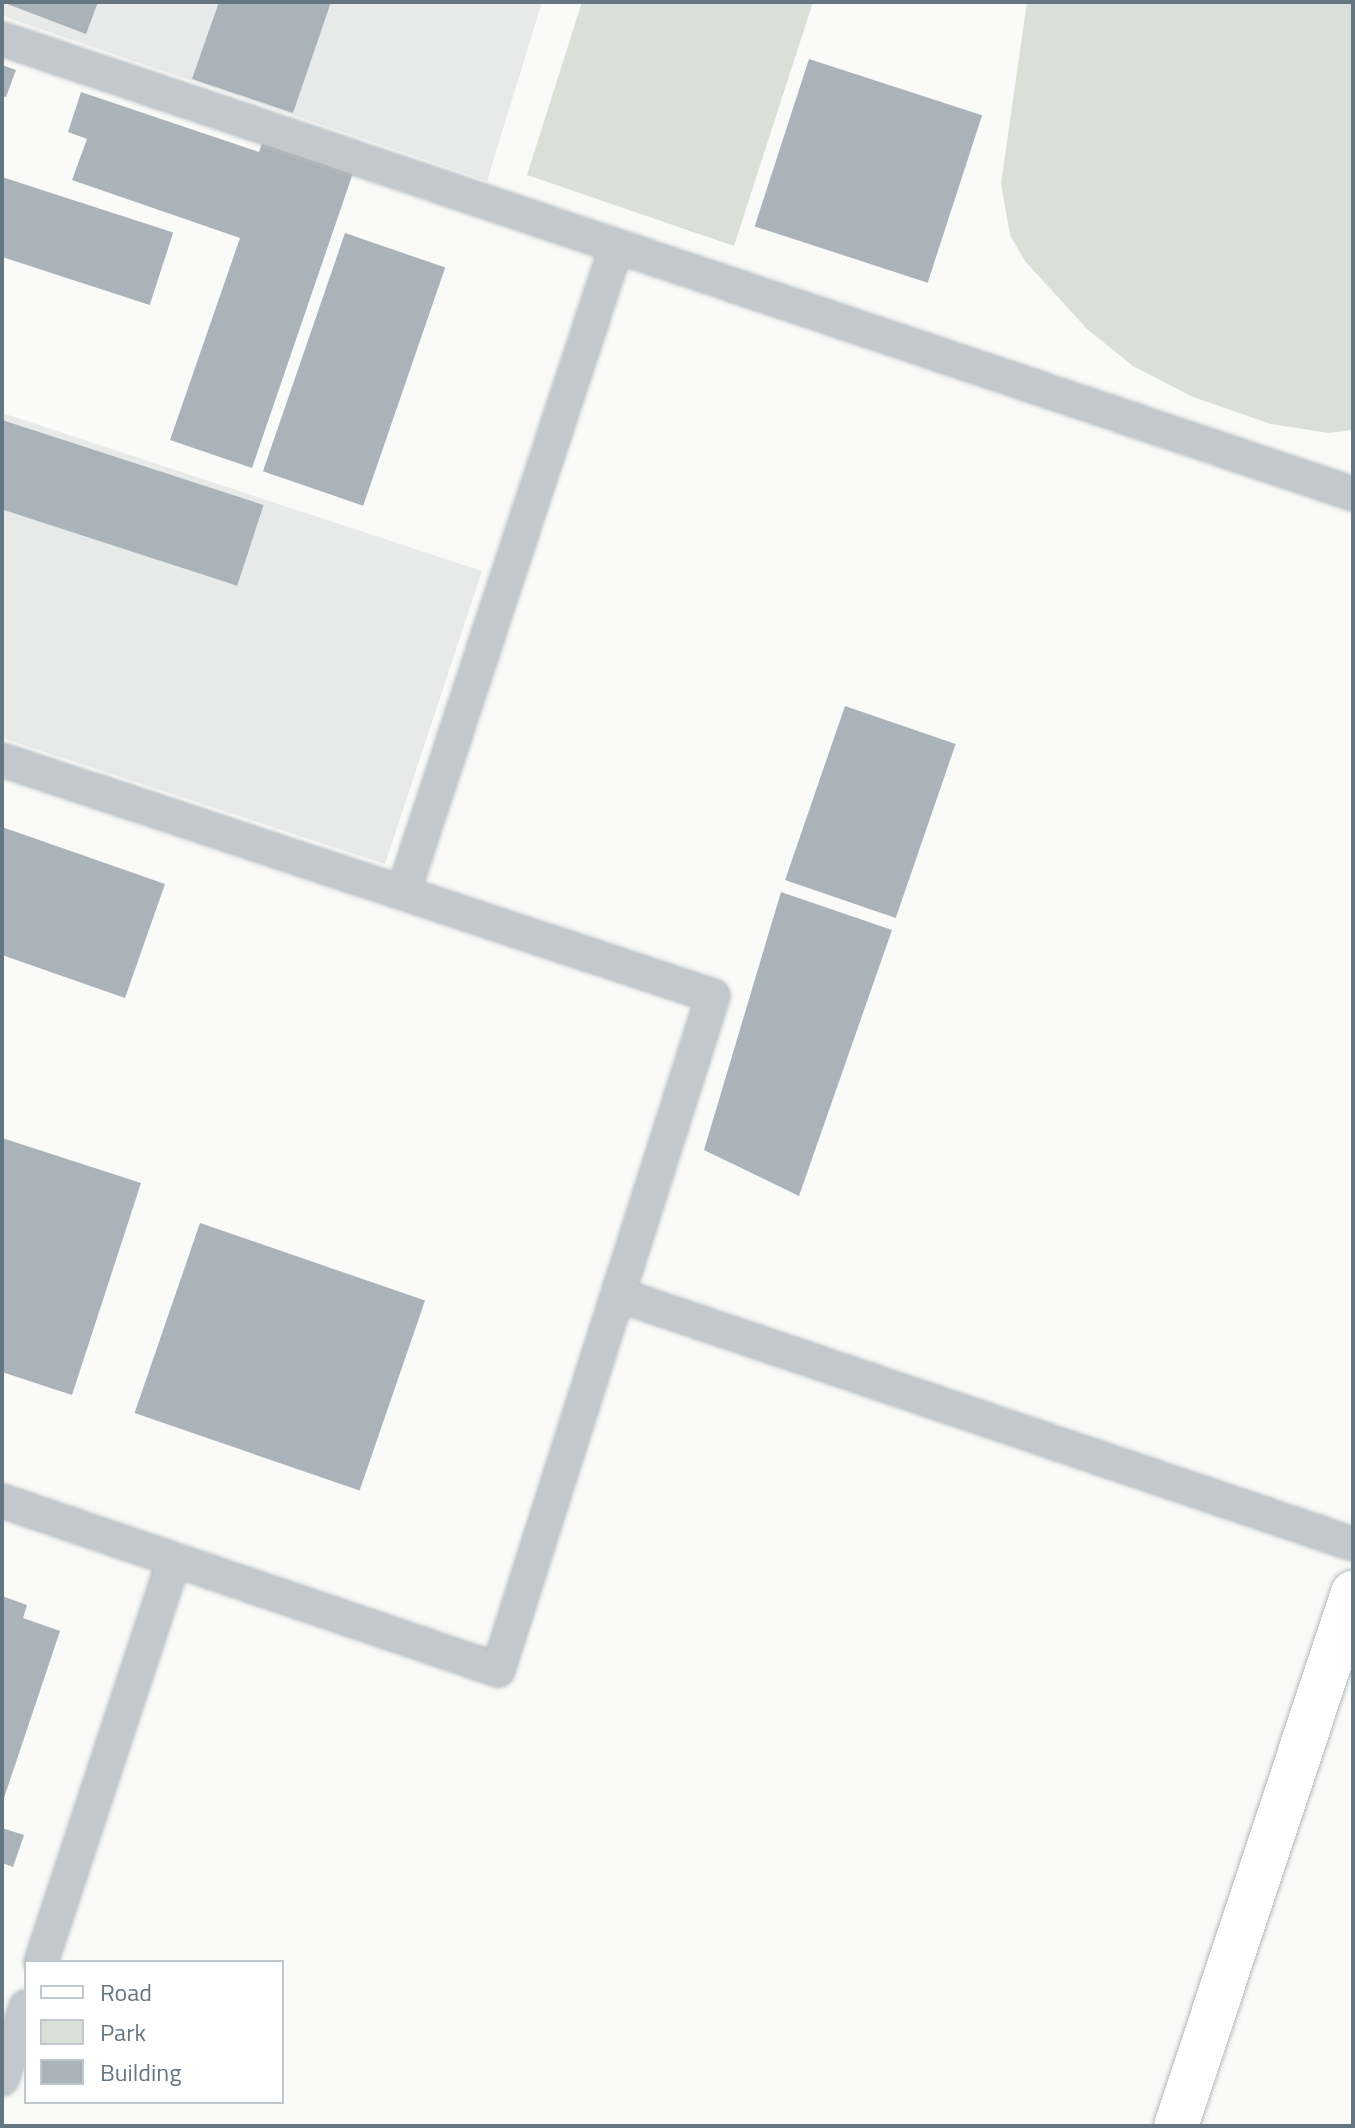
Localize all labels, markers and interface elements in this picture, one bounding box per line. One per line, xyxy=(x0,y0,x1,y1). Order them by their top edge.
legend xyxy=(24,1960,284,2104)
text: Road xyxy=(100,1974,152,2010)
text: Park xyxy=(100,2014,146,2050)
text: Building xyxy=(100,2054,182,2090)

